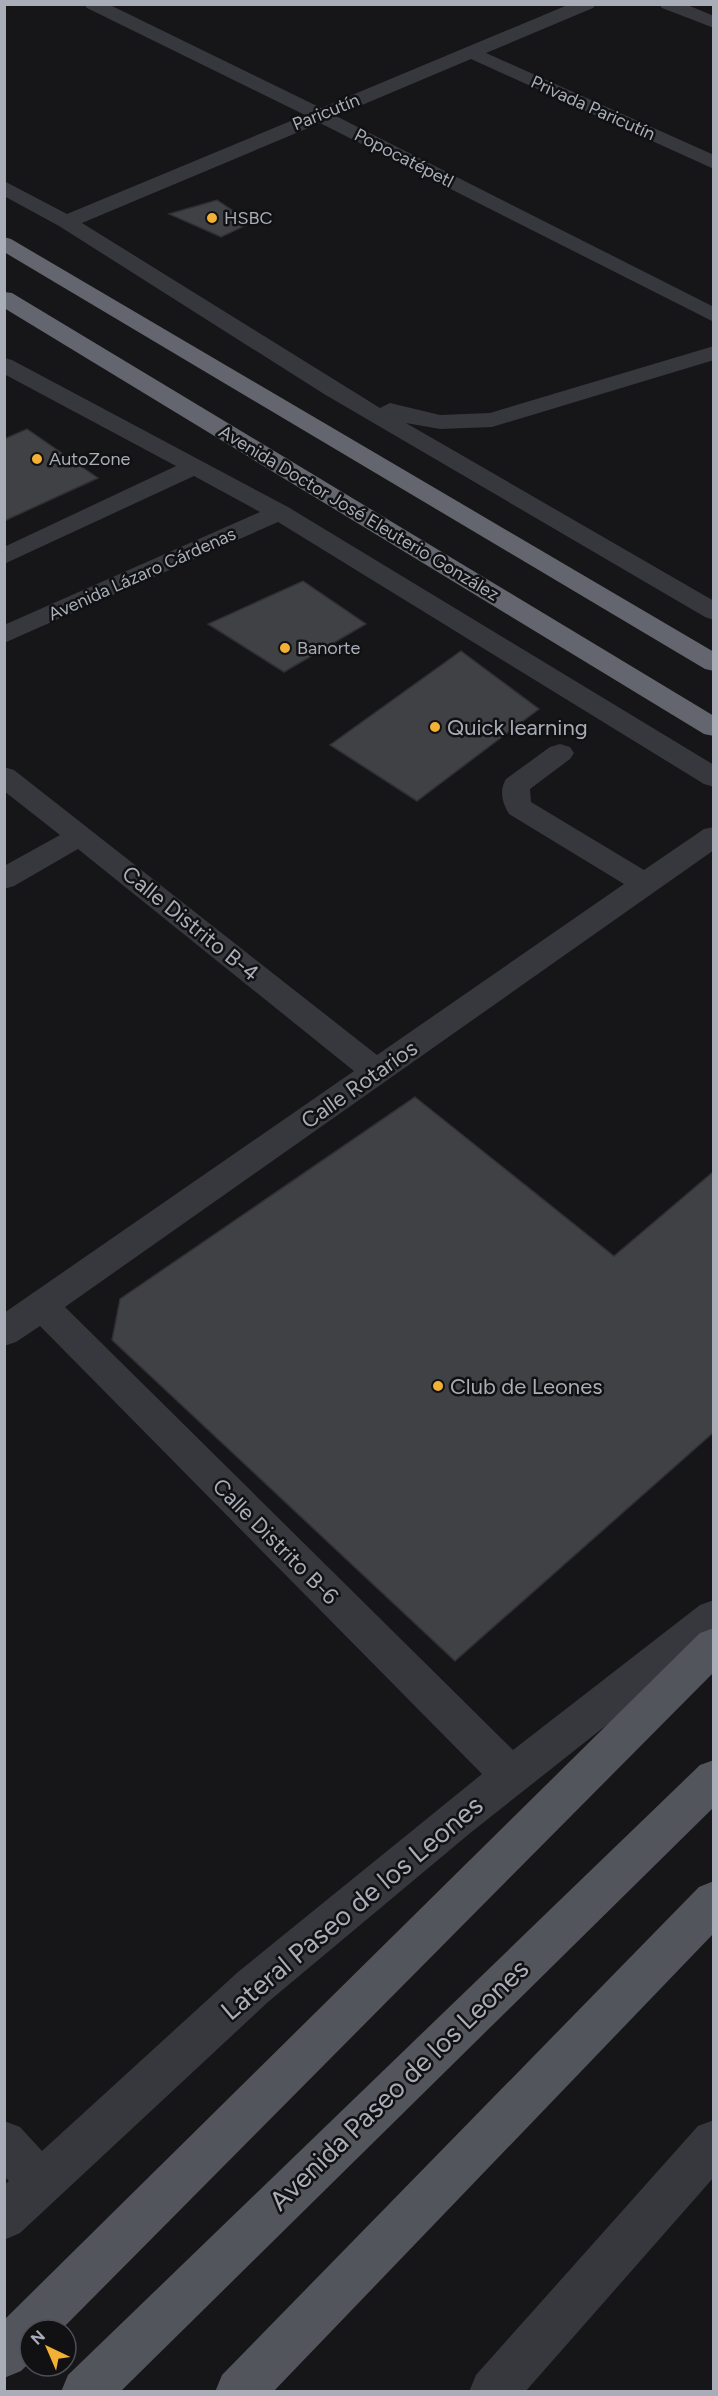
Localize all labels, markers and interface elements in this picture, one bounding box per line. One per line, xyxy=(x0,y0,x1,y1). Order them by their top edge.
street label: Privada Paricutín xyxy=(527,71,659,145)
street label: Paricutín xyxy=(289,89,363,135)
street label: Popocatépetl xyxy=(351,124,457,192)
place label: HSBC xyxy=(224,207,273,229)
marker: HSBC xyxy=(205,211,219,225)
street label: Avenida Doctor José Eleuterio González xyxy=(215,420,503,606)
place label: AutoZone xyxy=(49,448,130,470)
marker: AutoZone xyxy=(30,452,44,466)
street label: Avenida Lázaro Cárdenas xyxy=(45,523,239,625)
place label: Banorte xyxy=(297,637,361,659)
marker: Banorte xyxy=(278,641,292,655)
place label: Quick learning xyxy=(447,714,588,741)
marker: Quick learning xyxy=(428,720,442,734)
street label: Calle Distrito B-4 xyxy=(117,860,265,987)
street label: Calle Rotarios xyxy=(296,1034,423,1134)
place label: Club de Leones xyxy=(450,1373,602,1400)
marker: Club de Leones xyxy=(431,1379,445,1393)
street label: Calle Distrito B-6 xyxy=(207,1473,344,1610)
street label: Lateral Paseo de los Leones xyxy=(214,1788,489,2027)
street label: Avenida Paseo de los Leones xyxy=(262,1952,535,2217)
north arrow xyxy=(18,2318,78,2378)
text: N xyxy=(27,2326,49,2349)

